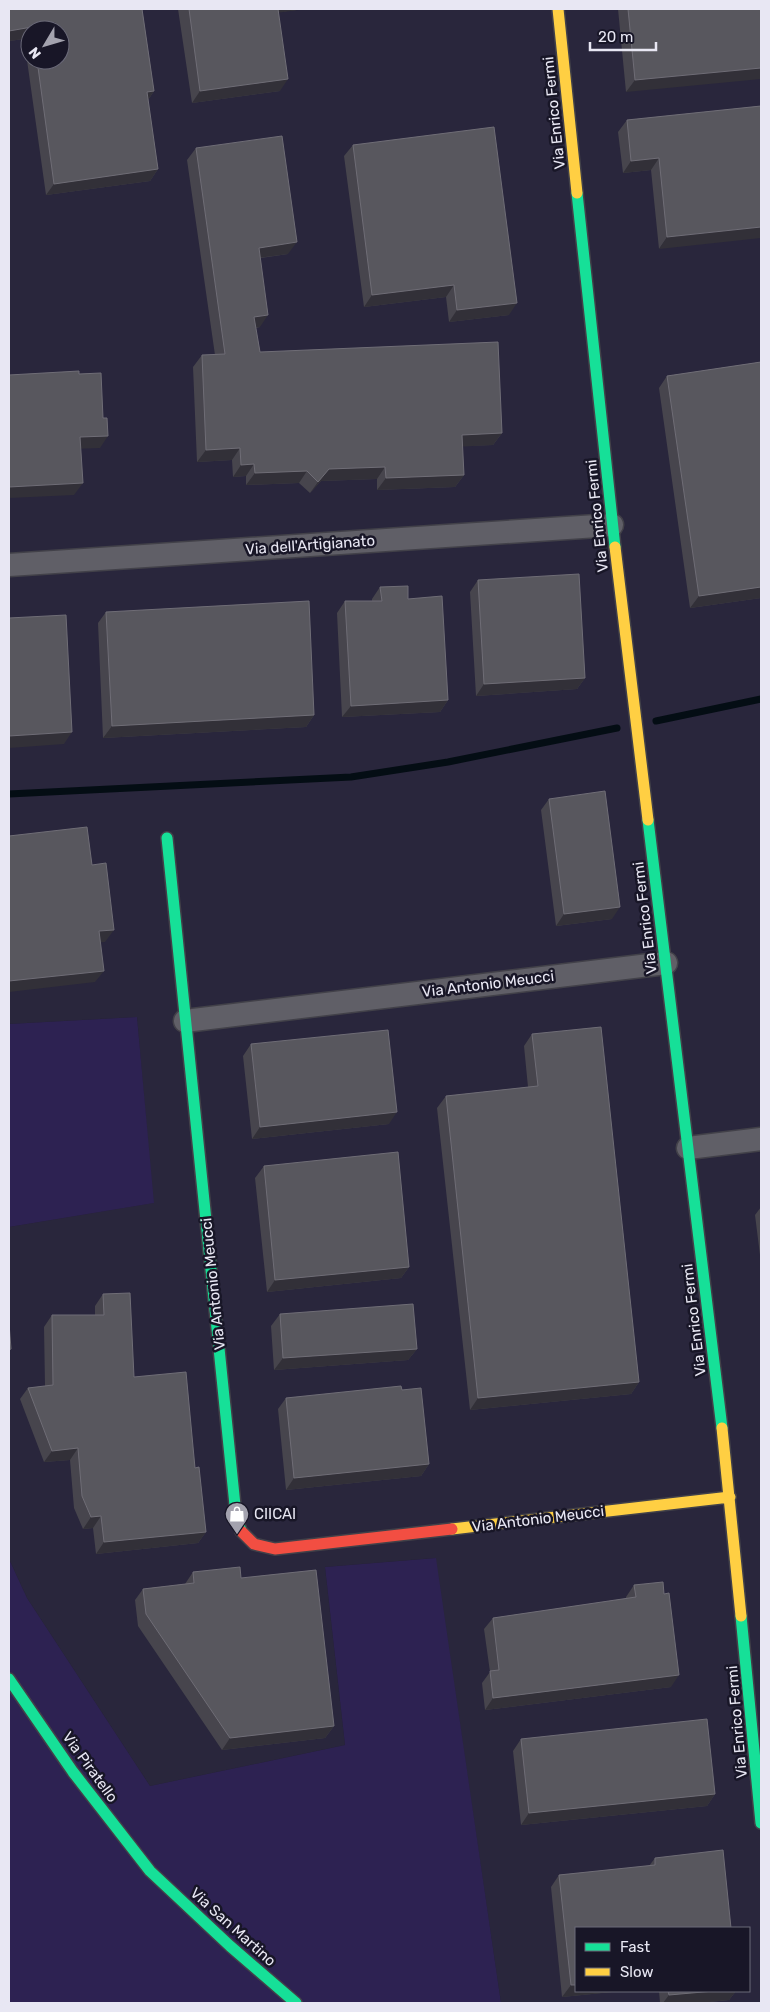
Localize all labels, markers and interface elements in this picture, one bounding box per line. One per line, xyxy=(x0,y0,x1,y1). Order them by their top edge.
north arrow xyxy=(20,20,70,70)
scale bar xyxy=(590,20,656,52)
text: 20 m xyxy=(598,28,633,46)
text: N xyxy=(25,43,45,62)
street label: Via Enrico Fermi xyxy=(539,56,569,170)
street label: Via Enrico Fermi xyxy=(582,459,612,573)
street label: Via dell'Artigianato xyxy=(244,531,376,559)
street label: Via Enrico Fermi xyxy=(629,861,661,975)
street label: Via Antonio Meucci xyxy=(421,967,555,1001)
street label: Via Antonio Meucci xyxy=(197,1217,229,1351)
street label: Via Enrico Fermi xyxy=(678,1263,710,1377)
shop icon: CIICAI xyxy=(224,1501,250,1535)
street label: Via Antonio Meucci xyxy=(471,1502,605,1536)
place label: CIICAI xyxy=(254,1505,296,1523)
street label: Via Enrico Fermi xyxy=(723,1665,751,1779)
street label: Via Piratello xyxy=(58,1728,122,1806)
street label: Via San Martino xyxy=(187,1884,279,1970)
legend xyxy=(575,1927,750,1992)
text: Fast xyxy=(620,1938,650,1956)
text: Slow xyxy=(620,1963,653,1981)

